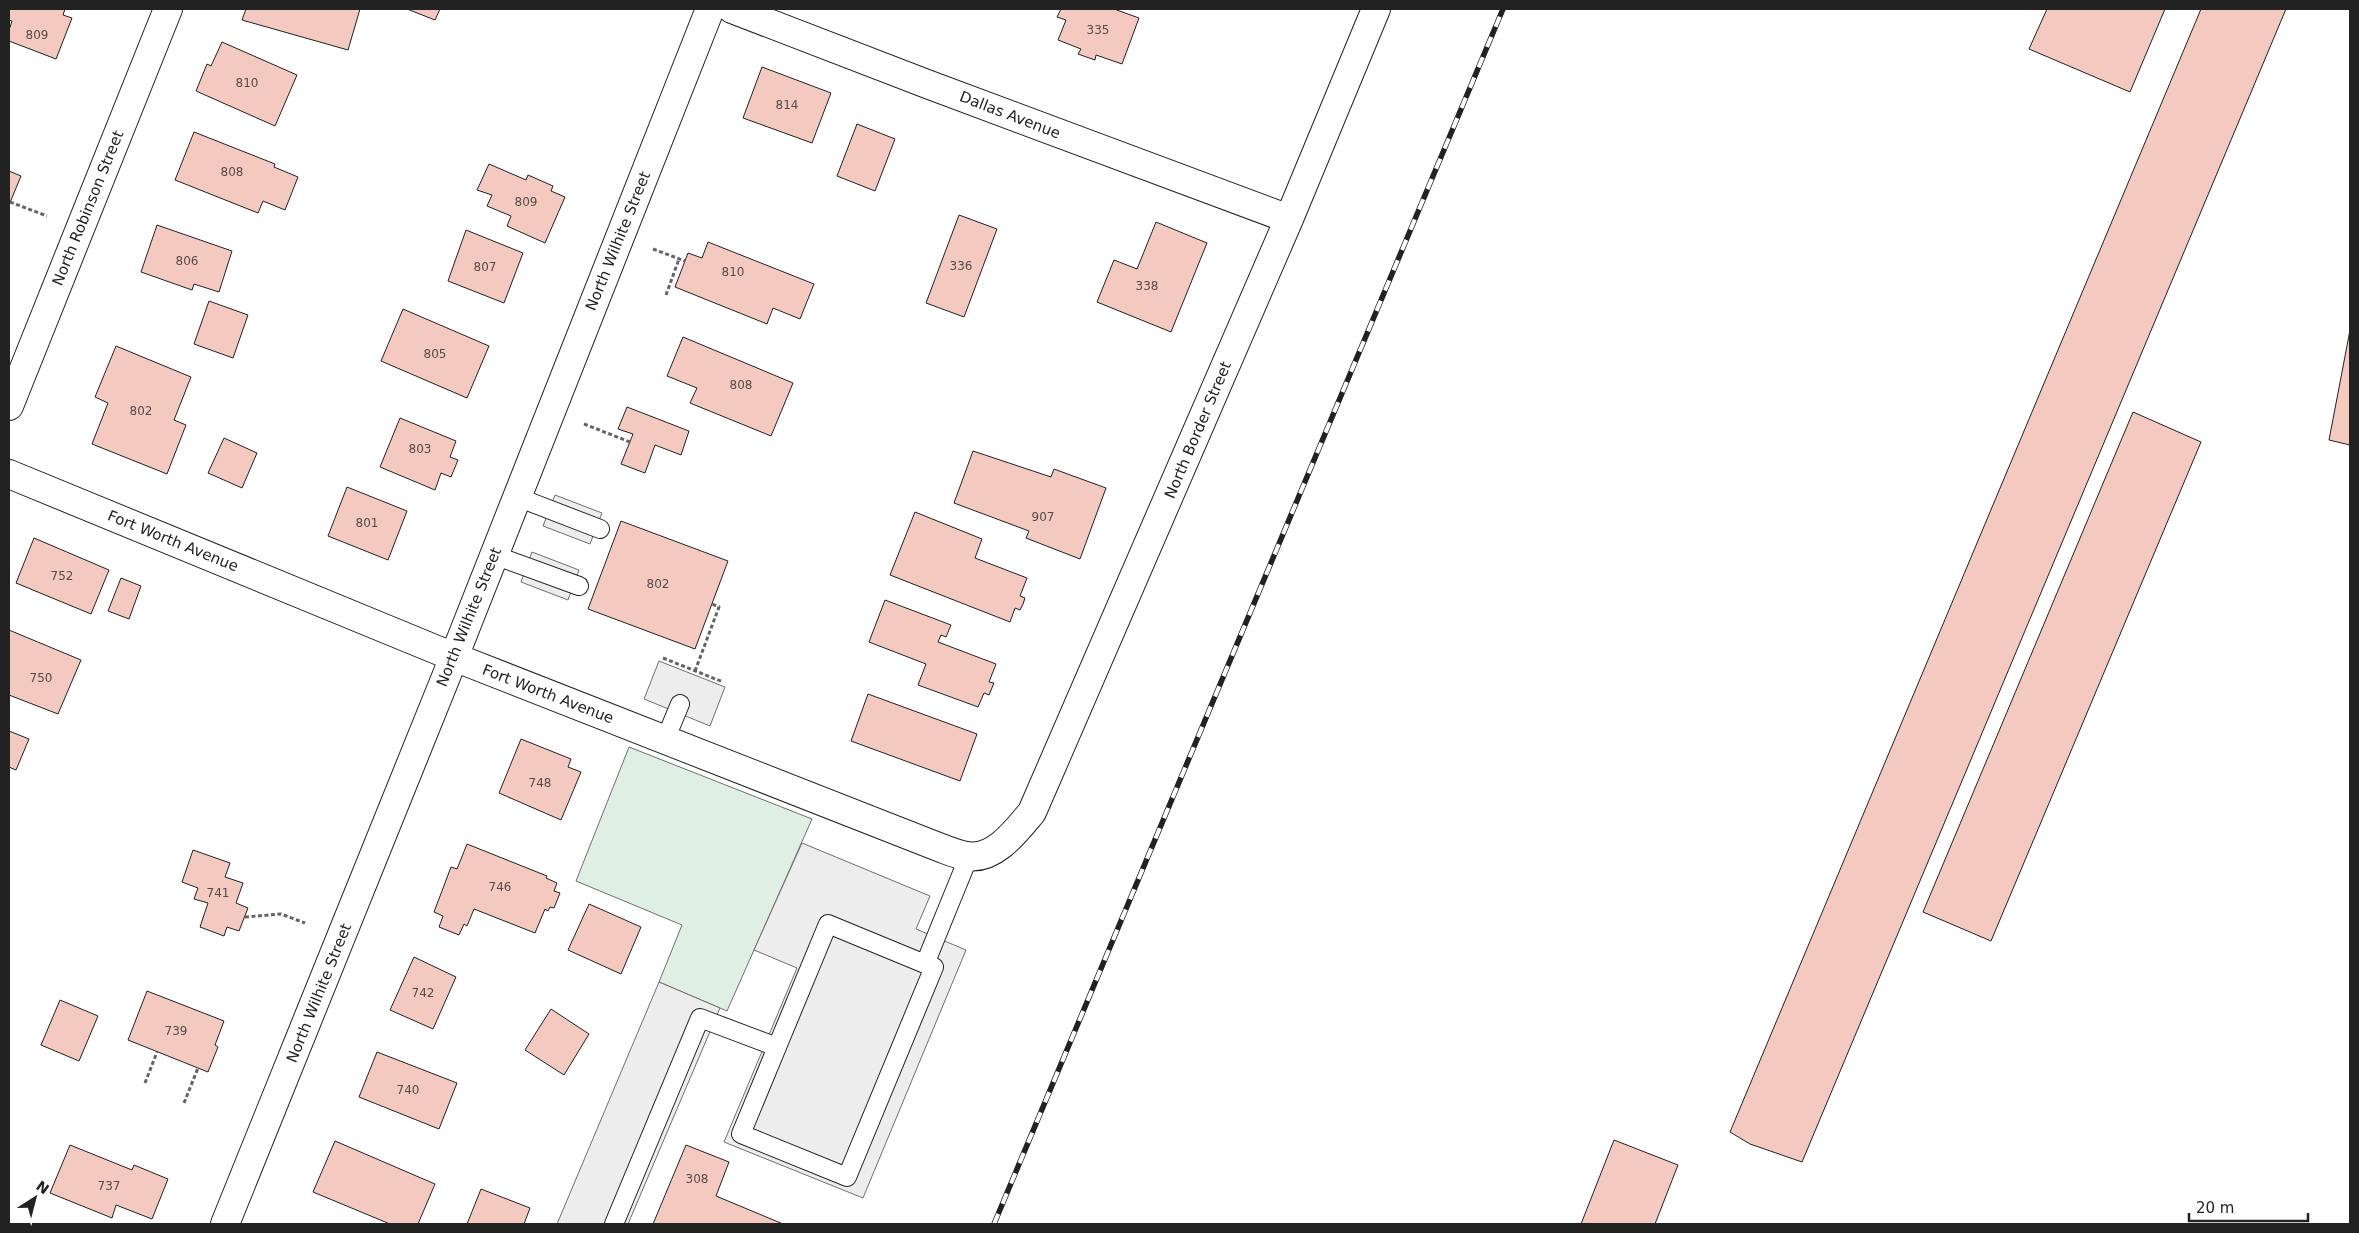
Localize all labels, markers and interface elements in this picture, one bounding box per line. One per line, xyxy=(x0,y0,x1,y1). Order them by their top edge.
house number: 335 xyxy=(1087,23,1109,37)
house number: 809 xyxy=(26,28,48,42)
house number: 810 xyxy=(236,76,258,90)
street label: Dallas Avenue xyxy=(957,87,1063,143)
house number: 814 xyxy=(776,98,798,112)
street label: North Robinson Street xyxy=(49,128,127,288)
house number: 808 xyxy=(221,165,243,179)
street label: North Wilhite Street xyxy=(582,169,654,313)
house number: 809 xyxy=(515,195,537,209)
house number: 806 xyxy=(176,254,198,268)
house number: 336 xyxy=(950,259,972,273)
house number: 807 xyxy=(474,260,496,274)
house number: 810 xyxy=(722,265,744,279)
house number: 338 xyxy=(1136,279,1158,293)
house number: 805 xyxy=(424,347,446,361)
street label: North Border Street xyxy=(1161,359,1235,501)
house number: 808 xyxy=(730,378,752,392)
house number: 802 xyxy=(130,404,152,418)
house number: 803 xyxy=(409,442,431,456)
street label: Fort Worth Avenue xyxy=(105,507,241,575)
house number: 907 xyxy=(1032,510,1054,524)
house number: 801 xyxy=(356,516,378,530)
street label: North Wilhite Street xyxy=(433,545,505,689)
house number: 752 xyxy=(51,569,73,583)
house number: 802 xyxy=(647,577,669,591)
street label: Fort Worth Avenue xyxy=(480,661,616,727)
house number: 750 xyxy=(30,671,52,685)
house number: 748 xyxy=(529,776,551,790)
house number: 746 xyxy=(489,880,511,894)
house number: 741 xyxy=(207,886,229,900)
street label: North Wilhite Street xyxy=(283,921,355,1065)
house number: 742 xyxy=(412,986,434,1000)
house number: 739 xyxy=(165,1024,187,1038)
house number: 740 xyxy=(397,1083,419,1097)
house number: 308 xyxy=(686,1172,708,1186)
north arrow xyxy=(10,1173,60,1223)
text: N xyxy=(33,1178,52,1197)
house number: 737 xyxy=(98,1179,120,1193)
scale bar xyxy=(2189,1190,2308,1222)
text: 20 m xyxy=(2196,1199,2234,1217)

